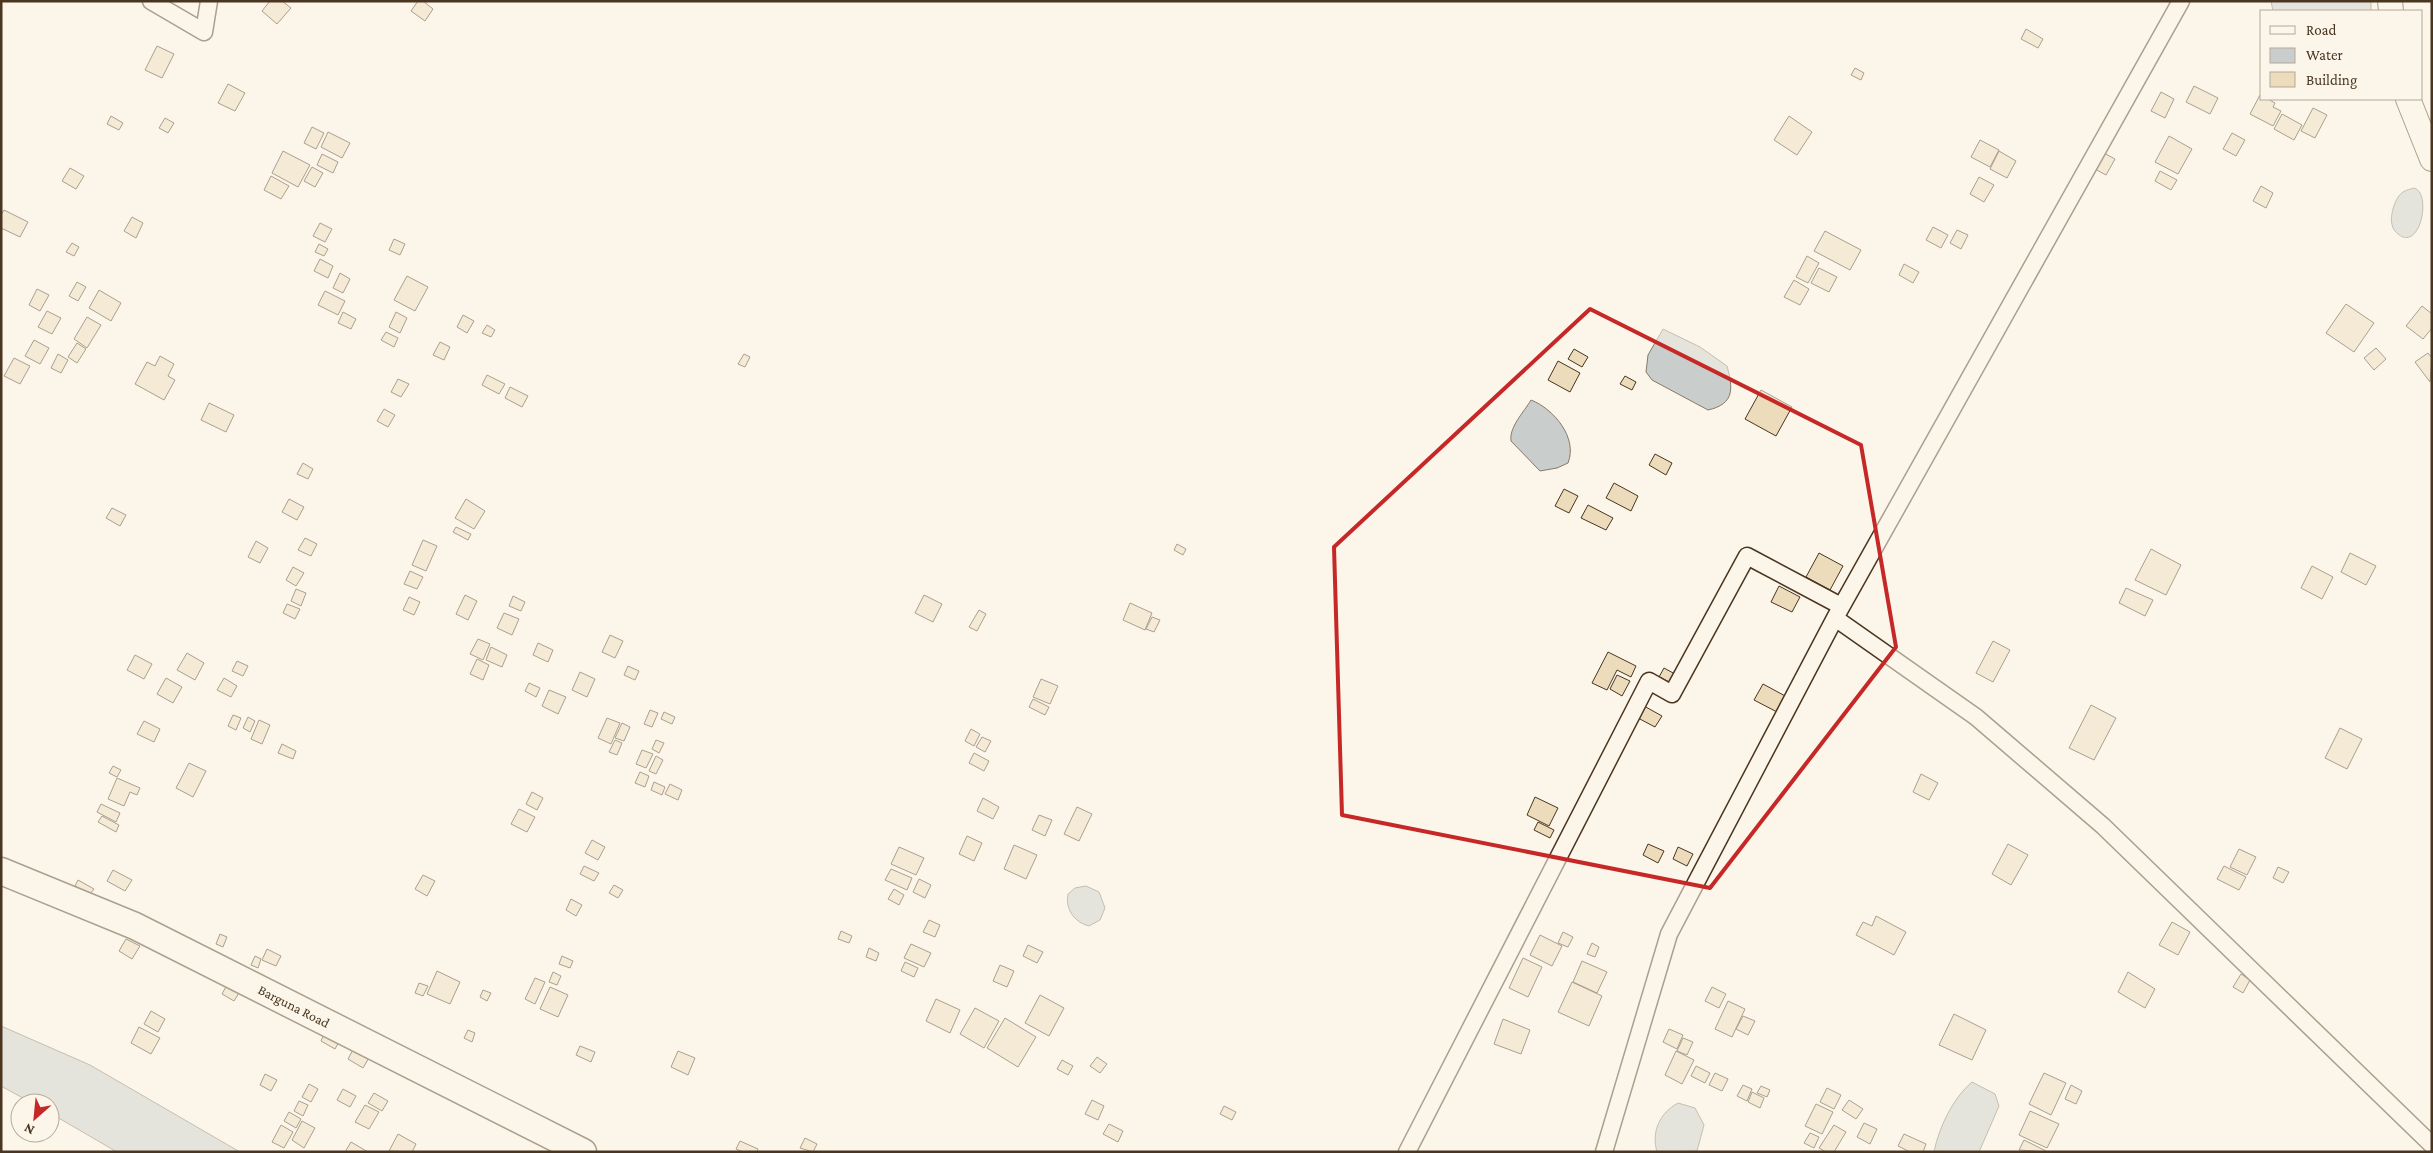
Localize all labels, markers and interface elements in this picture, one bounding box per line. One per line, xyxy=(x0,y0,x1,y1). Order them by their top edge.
legend xyxy=(2260,10,2423,100)
text: Road xyxy=(2306,22,2337,38)
text: Water xyxy=(2306,47,2343,63)
text: Building xyxy=(2306,72,2357,89)
street label: Barguna Road xyxy=(256,981,333,1031)
north arrow xyxy=(10,1093,60,1143)
text: N xyxy=(21,1120,37,1139)

